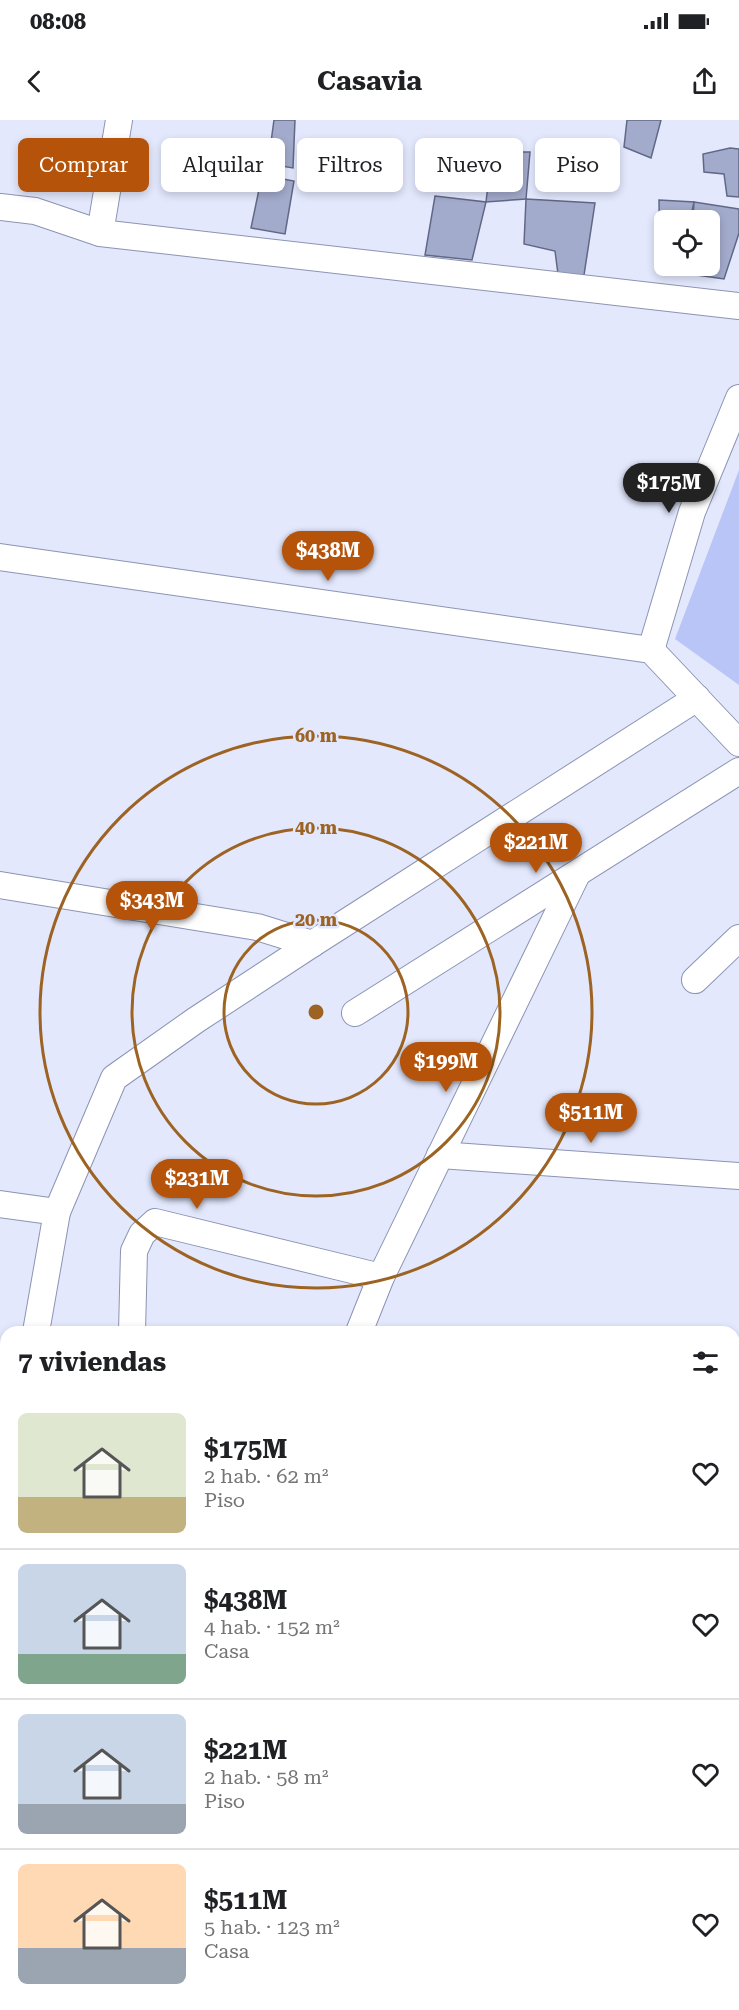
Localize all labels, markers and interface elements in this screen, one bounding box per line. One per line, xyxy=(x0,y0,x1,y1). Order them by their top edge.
text: 08:08 xyxy=(30,9,86,34)
icon: back xyxy=(18,65,51,98)
text: Casavia xyxy=(317,65,422,97)
icon: share xyxy=(688,65,721,98)
chip: Comprar xyxy=(18,138,149,192)
chip: Alquilar xyxy=(161,138,285,192)
chip: Filtros xyxy=(297,138,403,192)
chip: Nuevo xyxy=(415,138,523,192)
chip: Piso xyxy=(535,138,620,192)
map controls xyxy=(654,210,720,276)
button: locate xyxy=(654,210,720,276)
pin: $175M xyxy=(627,463,711,514)
text: $175M xyxy=(637,470,701,494)
pin: $438M xyxy=(286,531,370,582)
text: $438M xyxy=(296,538,360,562)
text: 60 m xyxy=(295,725,338,746)
text: 40 m xyxy=(295,817,338,838)
pin: $221M xyxy=(494,823,578,874)
text: $221M xyxy=(504,830,568,854)
pin: $343M xyxy=(110,881,194,932)
text: $343M xyxy=(120,888,184,912)
text: 20 m xyxy=(295,909,338,930)
centre of rings xyxy=(306,1002,326,1022)
pin: $199M xyxy=(404,1042,488,1093)
text: $199M xyxy=(414,1049,478,1073)
pin: $511M xyxy=(549,1093,633,1144)
text: $511M xyxy=(559,1100,623,1124)
pin: $231M xyxy=(155,1159,239,1210)
text: $231M xyxy=(165,1166,229,1190)
icon: filters xyxy=(689,1346,722,1379)
text: 7 viviendas xyxy=(18,1347,166,1377)
text: $175M xyxy=(204,1434,287,1464)
icon: home xyxy=(66,1437,138,1509)
icon: heart xyxy=(689,1457,722,1490)
text: 2 hab. · 62 m² xyxy=(204,1464,328,1488)
text: Piso xyxy=(204,1488,245,1512)
text: $438M xyxy=(204,1585,287,1615)
icon: home xyxy=(66,1588,138,1660)
icon: heart xyxy=(689,1608,722,1641)
text: 4 hab. · 152 m² xyxy=(204,1615,340,1639)
text: Casa xyxy=(204,1639,249,1663)
text: $221M xyxy=(204,1735,287,1765)
icon: home xyxy=(66,1738,138,1810)
icon: heart xyxy=(689,1758,722,1791)
text: 2 hab. · 58 m² xyxy=(204,1765,328,1789)
text: Piso xyxy=(204,1789,245,1813)
text: $511M xyxy=(204,1885,287,1915)
icon: home xyxy=(66,1888,138,1960)
icon: heart xyxy=(689,1908,722,1941)
text: 5 hab. · 123 m² xyxy=(204,1915,340,1939)
text: Casa xyxy=(204,1939,249,1963)

